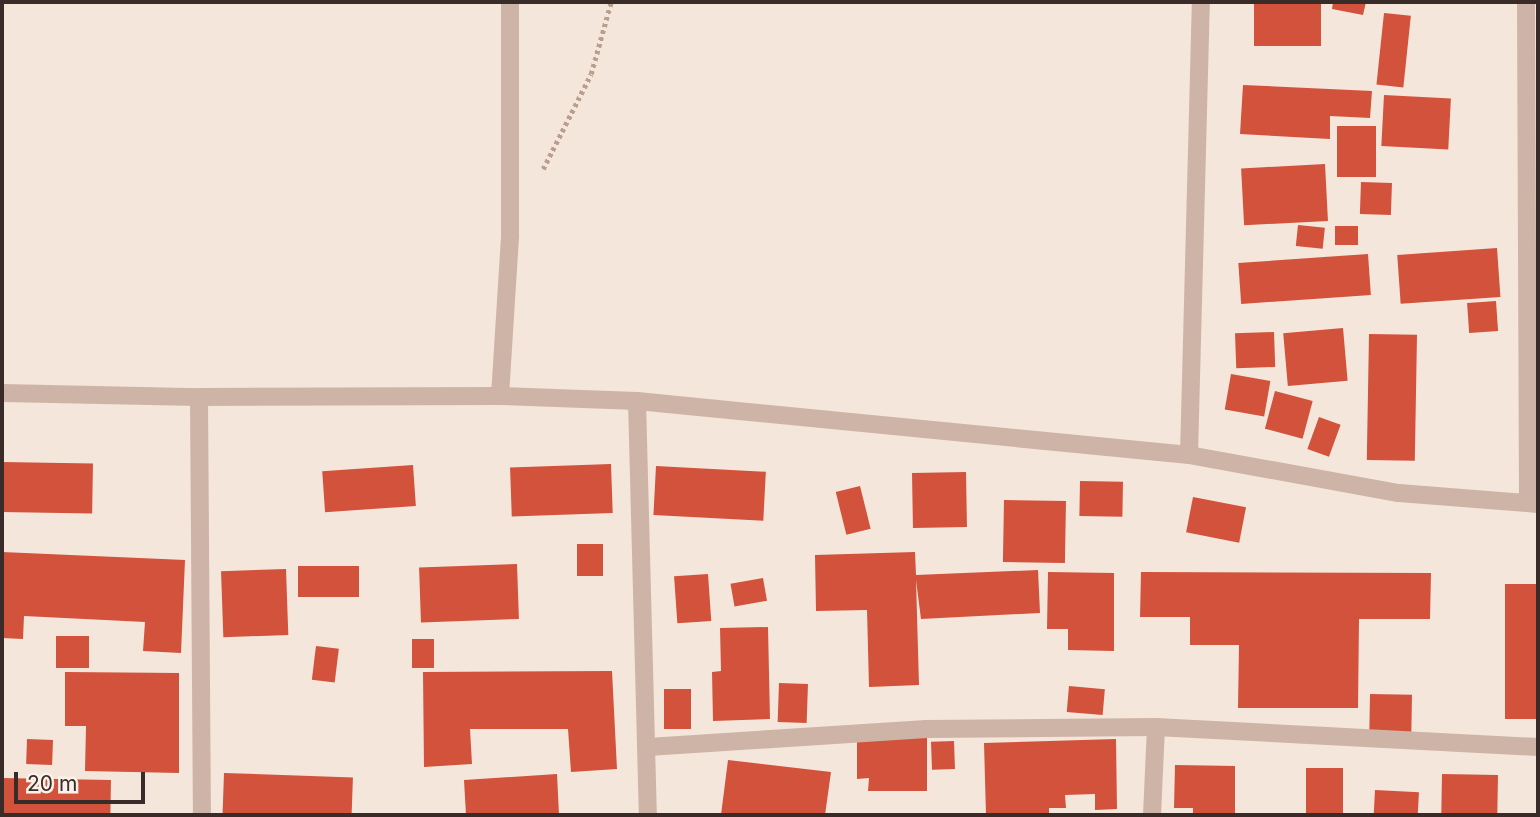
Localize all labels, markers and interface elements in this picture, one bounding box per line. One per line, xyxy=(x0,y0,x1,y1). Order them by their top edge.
scale bar xyxy=(18,758,149,802)
text: 20 m xyxy=(27,771,77,796)

